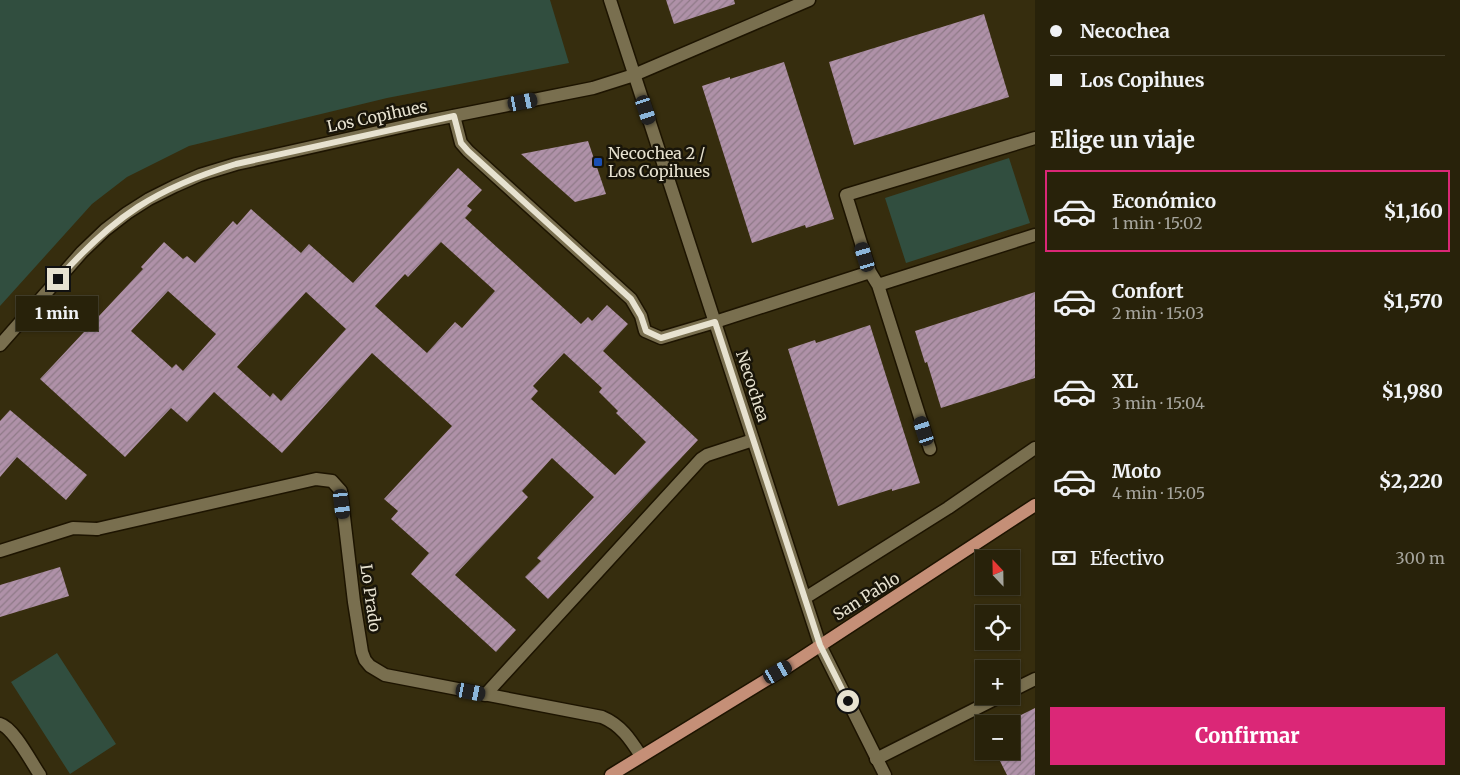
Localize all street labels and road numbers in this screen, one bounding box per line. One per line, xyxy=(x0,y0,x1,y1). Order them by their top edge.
street label: Los Copihues xyxy=(325,96,429,136)
street label: Necochea xyxy=(732,348,774,425)
street label: Lo Prado xyxy=(356,563,386,633)
street label: San Pablo xyxy=(829,568,903,624)

